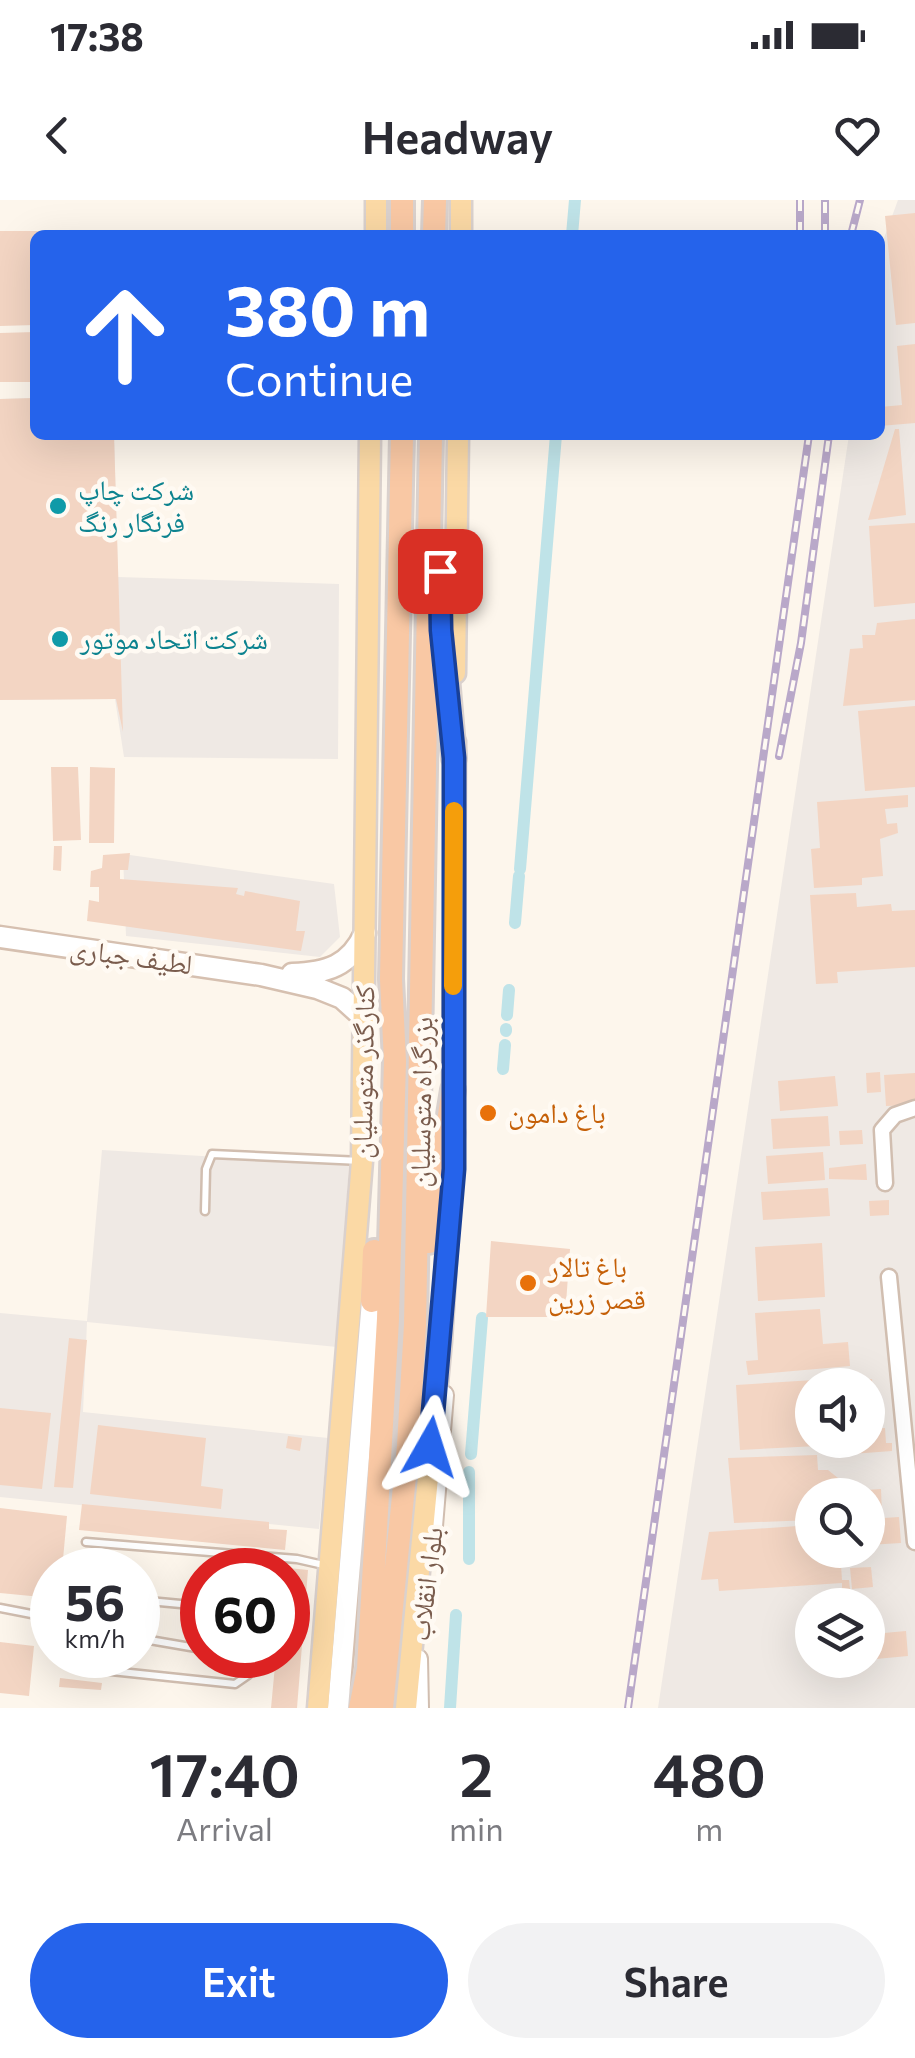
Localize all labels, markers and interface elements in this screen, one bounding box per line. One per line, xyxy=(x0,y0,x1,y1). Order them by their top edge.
text: 17:38 xyxy=(50,12,144,59)
icon: back xyxy=(30,108,85,163)
text: Headway xyxy=(362,108,553,163)
icon: heart xyxy=(830,108,885,163)
text: 380 m xyxy=(225,265,430,350)
icon: ahead xyxy=(60,270,190,400)
text: Continue xyxy=(225,350,413,405)
place label: شرکت چاپ فرنگار رنگ xyxy=(78,472,194,538)
marker: شرکت چاپ فرنگار رنگ xyxy=(47,495,69,517)
pin xyxy=(398,529,483,614)
icon: arrive xyxy=(413,544,468,599)
place label: شرکت اتحاد موتور xyxy=(79,621,268,655)
marker: شرکت اتحاد موتور xyxy=(49,628,71,650)
street label: لطیف جباری xyxy=(68,930,194,981)
street label: کنارگذر متوسلیان xyxy=(343,985,382,1159)
street label: بزرگراه متوسلیان xyxy=(402,1016,439,1188)
place label: باغ دامون xyxy=(508,1095,606,1131)
marker: باغ دامون xyxy=(477,1102,499,1124)
place label: باغ تالار قصر زرین xyxy=(547,1249,646,1317)
marker: باغ تالار قصر زرین xyxy=(517,1272,539,1294)
map controls xyxy=(795,1368,885,1678)
button: sound xyxy=(795,1368,885,1458)
position arrow xyxy=(378,1395,482,1499)
button: search xyxy=(795,1478,885,1568)
street label: بلوار انقلاب xyxy=(401,1525,449,1643)
speed limit sign: 60 xyxy=(180,1548,310,1678)
text: 56 xyxy=(65,1570,125,1631)
button: layers xyxy=(795,1588,885,1678)
text: km/h xyxy=(65,1623,125,1653)
text: 17:40 xyxy=(149,1736,300,1809)
text: 2 xyxy=(459,1736,493,1809)
text: 480 xyxy=(653,1736,766,1809)
text: Arrival xyxy=(176,1808,273,1848)
text: min xyxy=(449,1808,504,1848)
text: m xyxy=(695,1808,723,1848)
button: Exit xyxy=(30,1923,448,2038)
button: Share xyxy=(468,1923,885,2038)

